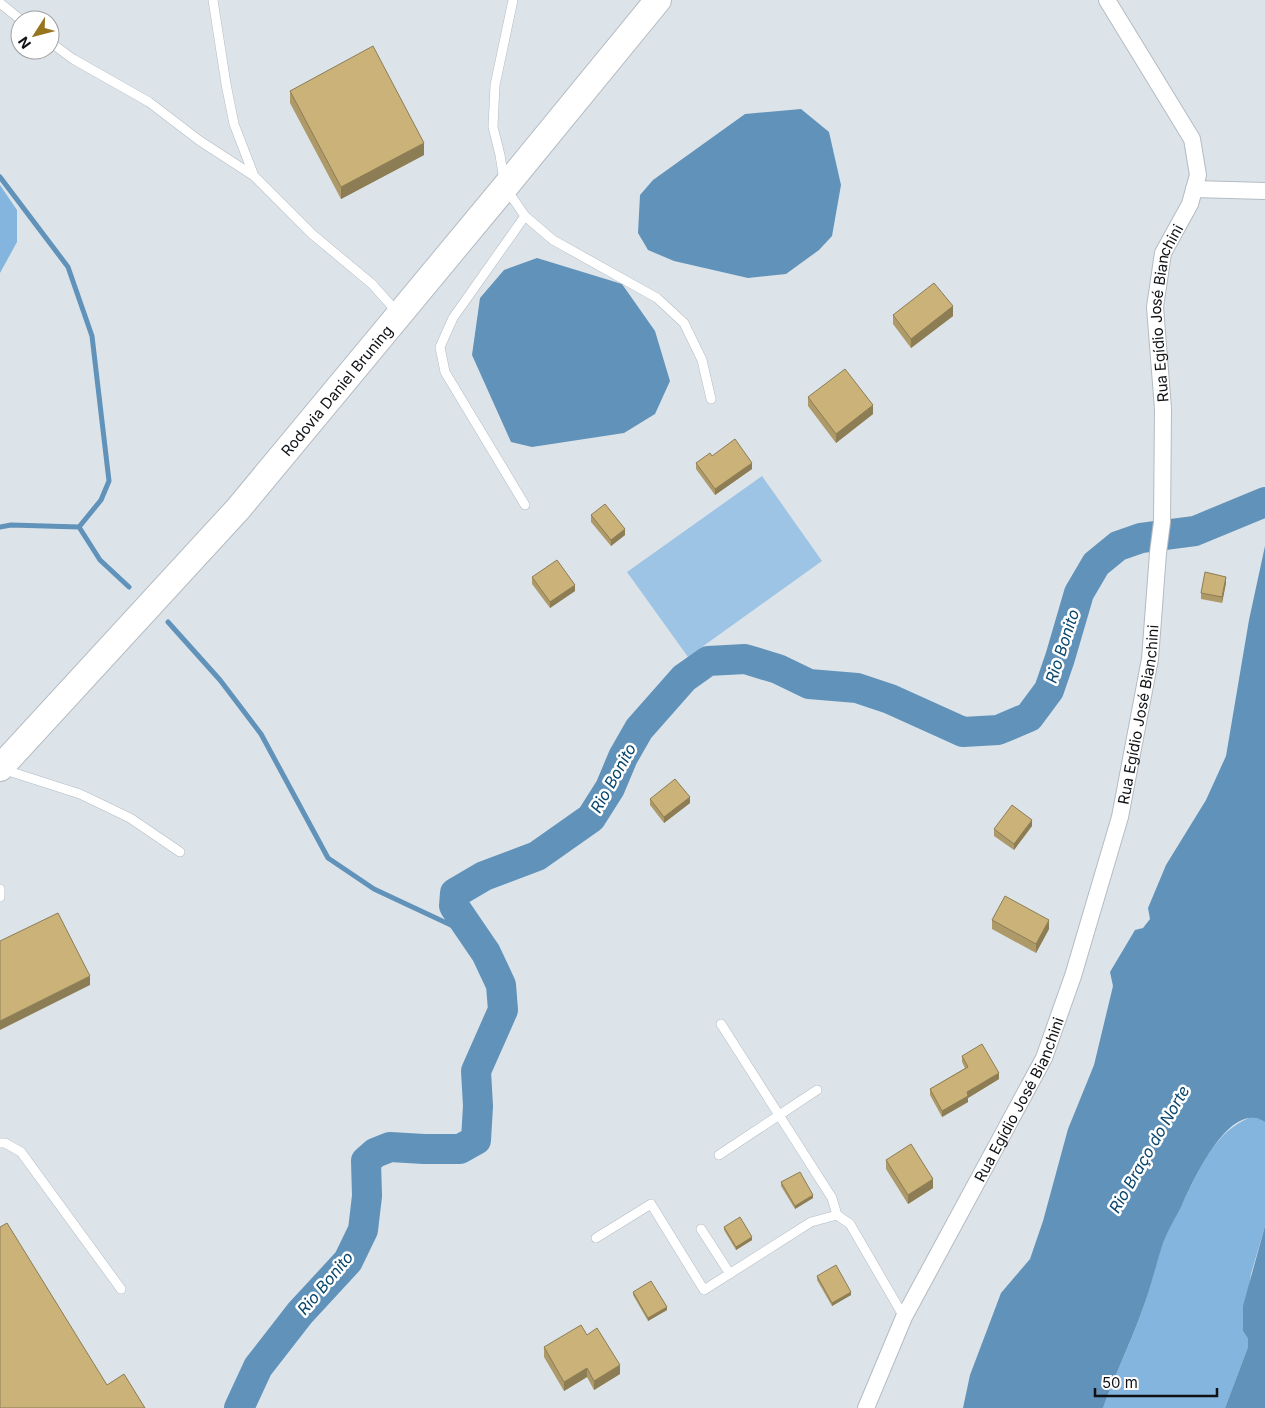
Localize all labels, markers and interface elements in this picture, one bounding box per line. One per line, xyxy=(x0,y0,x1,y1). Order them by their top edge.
north arrow xyxy=(10,10,60,60)
text: N xyxy=(14,34,34,52)
street label: Rua Egídio José Bianchini xyxy=(1145,220,1187,403)
street label: Rodovia Daniel Bruning xyxy=(277,321,396,460)
water label: Rio Bonito xyxy=(1041,607,1083,685)
street label: Rua Egídio José Bianchini xyxy=(1113,624,1162,806)
water label: Rio Bonito xyxy=(586,740,640,816)
street label: Rua Egídio José Bianchini xyxy=(970,1014,1067,1185)
water label: Rio Braço do Norte xyxy=(1104,1082,1194,1216)
water label: Rio Bonito xyxy=(293,1247,357,1319)
scale bar xyxy=(1095,1366,1218,1398)
text: 50 m xyxy=(1102,1373,1138,1392)

